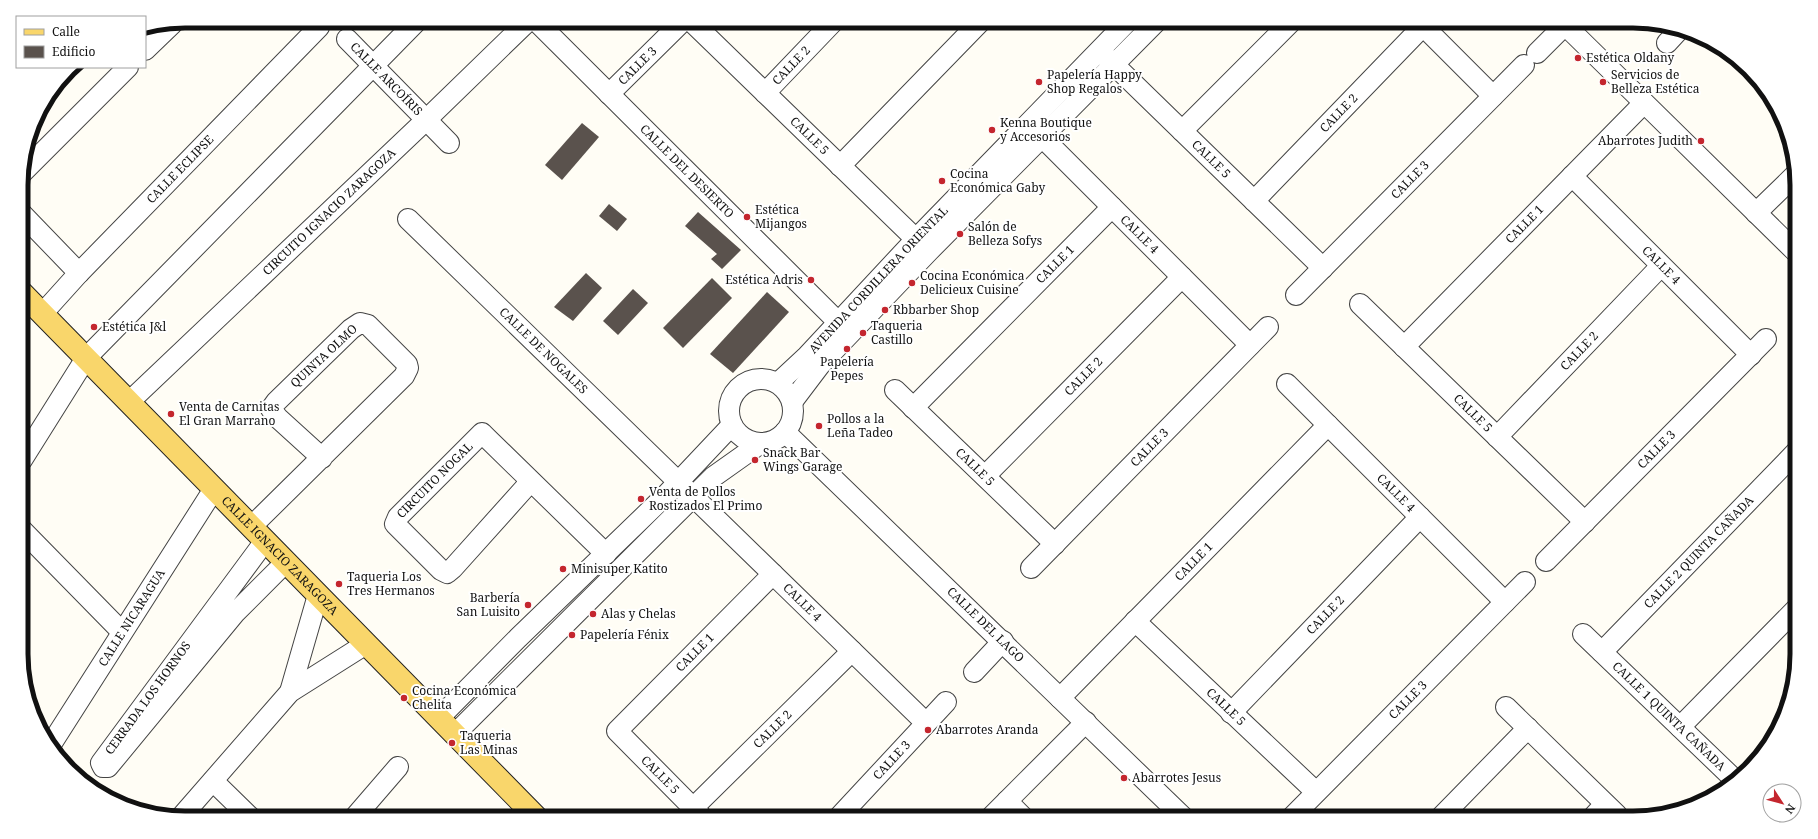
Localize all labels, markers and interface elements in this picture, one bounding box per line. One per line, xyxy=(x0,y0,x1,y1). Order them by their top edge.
legend xyxy=(16,16,146,68)
text: Calle xyxy=(52,23,80,40)
street label: CALLE ARCOÍRIS xyxy=(347,38,427,119)
street label: CALLE 3 xyxy=(614,42,660,89)
street label: CALLE 2 xyxy=(768,42,814,88)
text: Edificio xyxy=(52,43,95,60)
place label: Estética Oldany xyxy=(1586,49,1675,66)
marker: Estética Oldany xyxy=(1573,53,1583,63)
place label: Papelería Happy Shop Regalos xyxy=(1047,66,1142,97)
place label: Servicios de Belleza Estética xyxy=(1611,66,1700,97)
marker: Papelería Happy Shop Regalos xyxy=(1034,77,1044,87)
marker: Servicios de Belleza Estética xyxy=(1598,77,1608,87)
street label: CALLE 2 xyxy=(1316,90,1361,136)
street label: CALLE 5 xyxy=(787,113,833,158)
place label: Kenna Boutique y Accesorios xyxy=(1000,114,1092,145)
street label: CALLE DEL DESIERTO xyxy=(636,120,738,222)
marker: Kenna Boutique y Accesorios xyxy=(987,125,997,135)
street label: CALLE ECLIPSE xyxy=(142,131,217,207)
place label: Abarrotes Judith xyxy=(1598,132,1693,149)
street label: CALLE 5 xyxy=(1188,136,1235,182)
marker: Abarrotes Judith xyxy=(1696,136,1706,146)
street label: CIRCUITO IGNACIO ZARAGOZA xyxy=(258,144,400,279)
street label: CALLE 3 xyxy=(1387,156,1433,203)
place label: Cocina Económica Gaby xyxy=(950,165,1045,196)
marker: Cocina Económica Gaby xyxy=(937,176,947,186)
place label: Estética Mijangos xyxy=(755,201,807,232)
street label: CALLE 1 xyxy=(1501,201,1547,247)
street label: AVENIDA CORDILLERA ORIENTAL xyxy=(805,202,951,357)
street label: CALLE 4 xyxy=(1117,211,1163,257)
marker: Estética Mijangos xyxy=(742,212,752,222)
place label: Salón de Belleza Sofys xyxy=(968,218,1042,249)
marker: Salón de Belleza Sofys xyxy=(955,229,965,239)
street label: CALLE 1 xyxy=(1032,241,1078,287)
street label: CALLE 4 xyxy=(1638,242,1685,288)
place label: Cocina Económica Delicieux Cuisine xyxy=(920,267,1025,298)
place label: Estética Adris xyxy=(725,271,803,288)
marker: Estética Adris xyxy=(806,275,816,285)
marker: Cocina Económica Delicieux Cuisine xyxy=(907,278,917,288)
place label: Rbbarber Shop xyxy=(893,301,979,318)
street label: CALLE DE NOGALES xyxy=(496,303,592,397)
marker: Rbbarber Shop xyxy=(880,305,890,315)
place label: Taqueria Castillo xyxy=(871,317,923,348)
place label: Estética J&l xyxy=(102,318,167,335)
street label: QUINTA OLMO xyxy=(286,320,361,391)
marker: Estética J&l xyxy=(89,322,99,332)
marker: Taqueria Castillo xyxy=(858,328,868,338)
street label: CALLE 2 xyxy=(1556,328,1602,374)
marker: Papelería Pepes xyxy=(842,344,852,354)
place label: Papelería Pepes xyxy=(820,353,874,384)
street label: CALLE 2 xyxy=(1060,353,1106,399)
street label: CALLE 5 xyxy=(1450,390,1496,436)
place label: Venta de Carnitas El Gran Marrano xyxy=(179,398,279,429)
marker: Venta de Carnitas El Gran Marrano xyxy=(166,409,176,419)
place label: Pollos a la Leña Tadeo xyxy=(827,410,893,441)
marker: Pollos a la Leña Tadeo xyxy=(814,421,824,431)
street label: CALLE 3 xyxy=(1126,424,1172,470)
street label: CALLE 3 xyxy=(1633,426,1679,472)
street label: CIRCUITO NOGAL xyxy=(392,438,476,522)
place label: Snack Bar Wings Garage xyxy=(763,444,843,475)
street label: CALLE 5 xyxy=(952,444,999,489)
marker: Snack Bar Wings Garage xyxy=(750,455,760,465)
street label: CALLE 4 xyxy=(1373,470,1419,516)
place label: Venta de Pollos Rostizados El Primo xyxy=(649,483,762,514)
street label: CALLE 2 QUINTA CAÑADA xyxy=(1640,491,1757,612)
street label: CALLE IGNACIO ZARAGOZA xyxy=(218,492,343,619)
marker: Venta de Pollos Rostizados El Primo xyxy=(636,494,646,504)
street label: CALLE 1 xyxy=(1171,538,1216,584)
place label: Minisuper Katito xyxy=(571,560,668,577)
marker: Minisuper Katito xyxy=(558,564,568,574)
street label: CALLE NICARAGUA xyxy=(94,565,169,670)
place label: Taqueria Los Tres Hermanos xyxy=(347,568,435,599)
marker: Taqueria Los Tres Hermanos xyxy=(334,579,344,589)
street label: CALLE 4 xyxy=(779,579,826,625)
street label: CALLE DEL LAGO xyxy=(943,583,1028,666)
place label: Barbería San Luisito xyxy=(457,589,520,620)
street label: CALLE 2 xyxy=(1302,592,1348,638)
marker: Barbería San Luisito xyxy=(523,600,533,610)
place label: Alas y Chelas xyxy=(601,605,676,622)
marker: Alas y Chelas xyxy=(588,609,598,619)
place label: Papelería Fénix xyxy=(580,626,669,643)
street label: CALLE 1 xyxy=(672,629,718,675)
marker: Papelería Fénix xyxy=(567,630,577,640)
street label: CERRADA LOS HORNOS xyxy=(101,638,194,758)
street label: CALLE 1 QUINTA CAÑADA xyxy=(1609,658,1730,775)
street label: CALLE 3 xyxy=(1385,676,1431,723)
place label: Cocina Económica Chelita xyxy=(412,682,517,713)
street label: CALLE 5 xyxy=(1203,684,1250,729)
marker: Cocina Económica Chelita xyxy=(399,693,409,703)
street label: CALLE 2 xyxy=(749,706,795,752)
place label: Abarrotes Aranda xyxy=(936,721,1039,738)
marker: Abarrotes Aranda xyxy=(923,725,933,735)
place label: Taqueria Las Minas xyxy=(460,727,518,758)
street label: CALLE 3 xyxy=(869,736,914,783)
marker: Taqueria Las Minas xyxy=(447,738,457,748)
street label: CALLE 5 xyxy=(637,752,683,798)
place label: Abarrotes Jesus xyxy=(1132,769,1221,786)
marker: Abarrotes Jesus xyxy=(1119,773,1129,783)
north arrow xyxy=(1762,783,1802,823)
text: N xyxy=(1782,801,1799,817)

